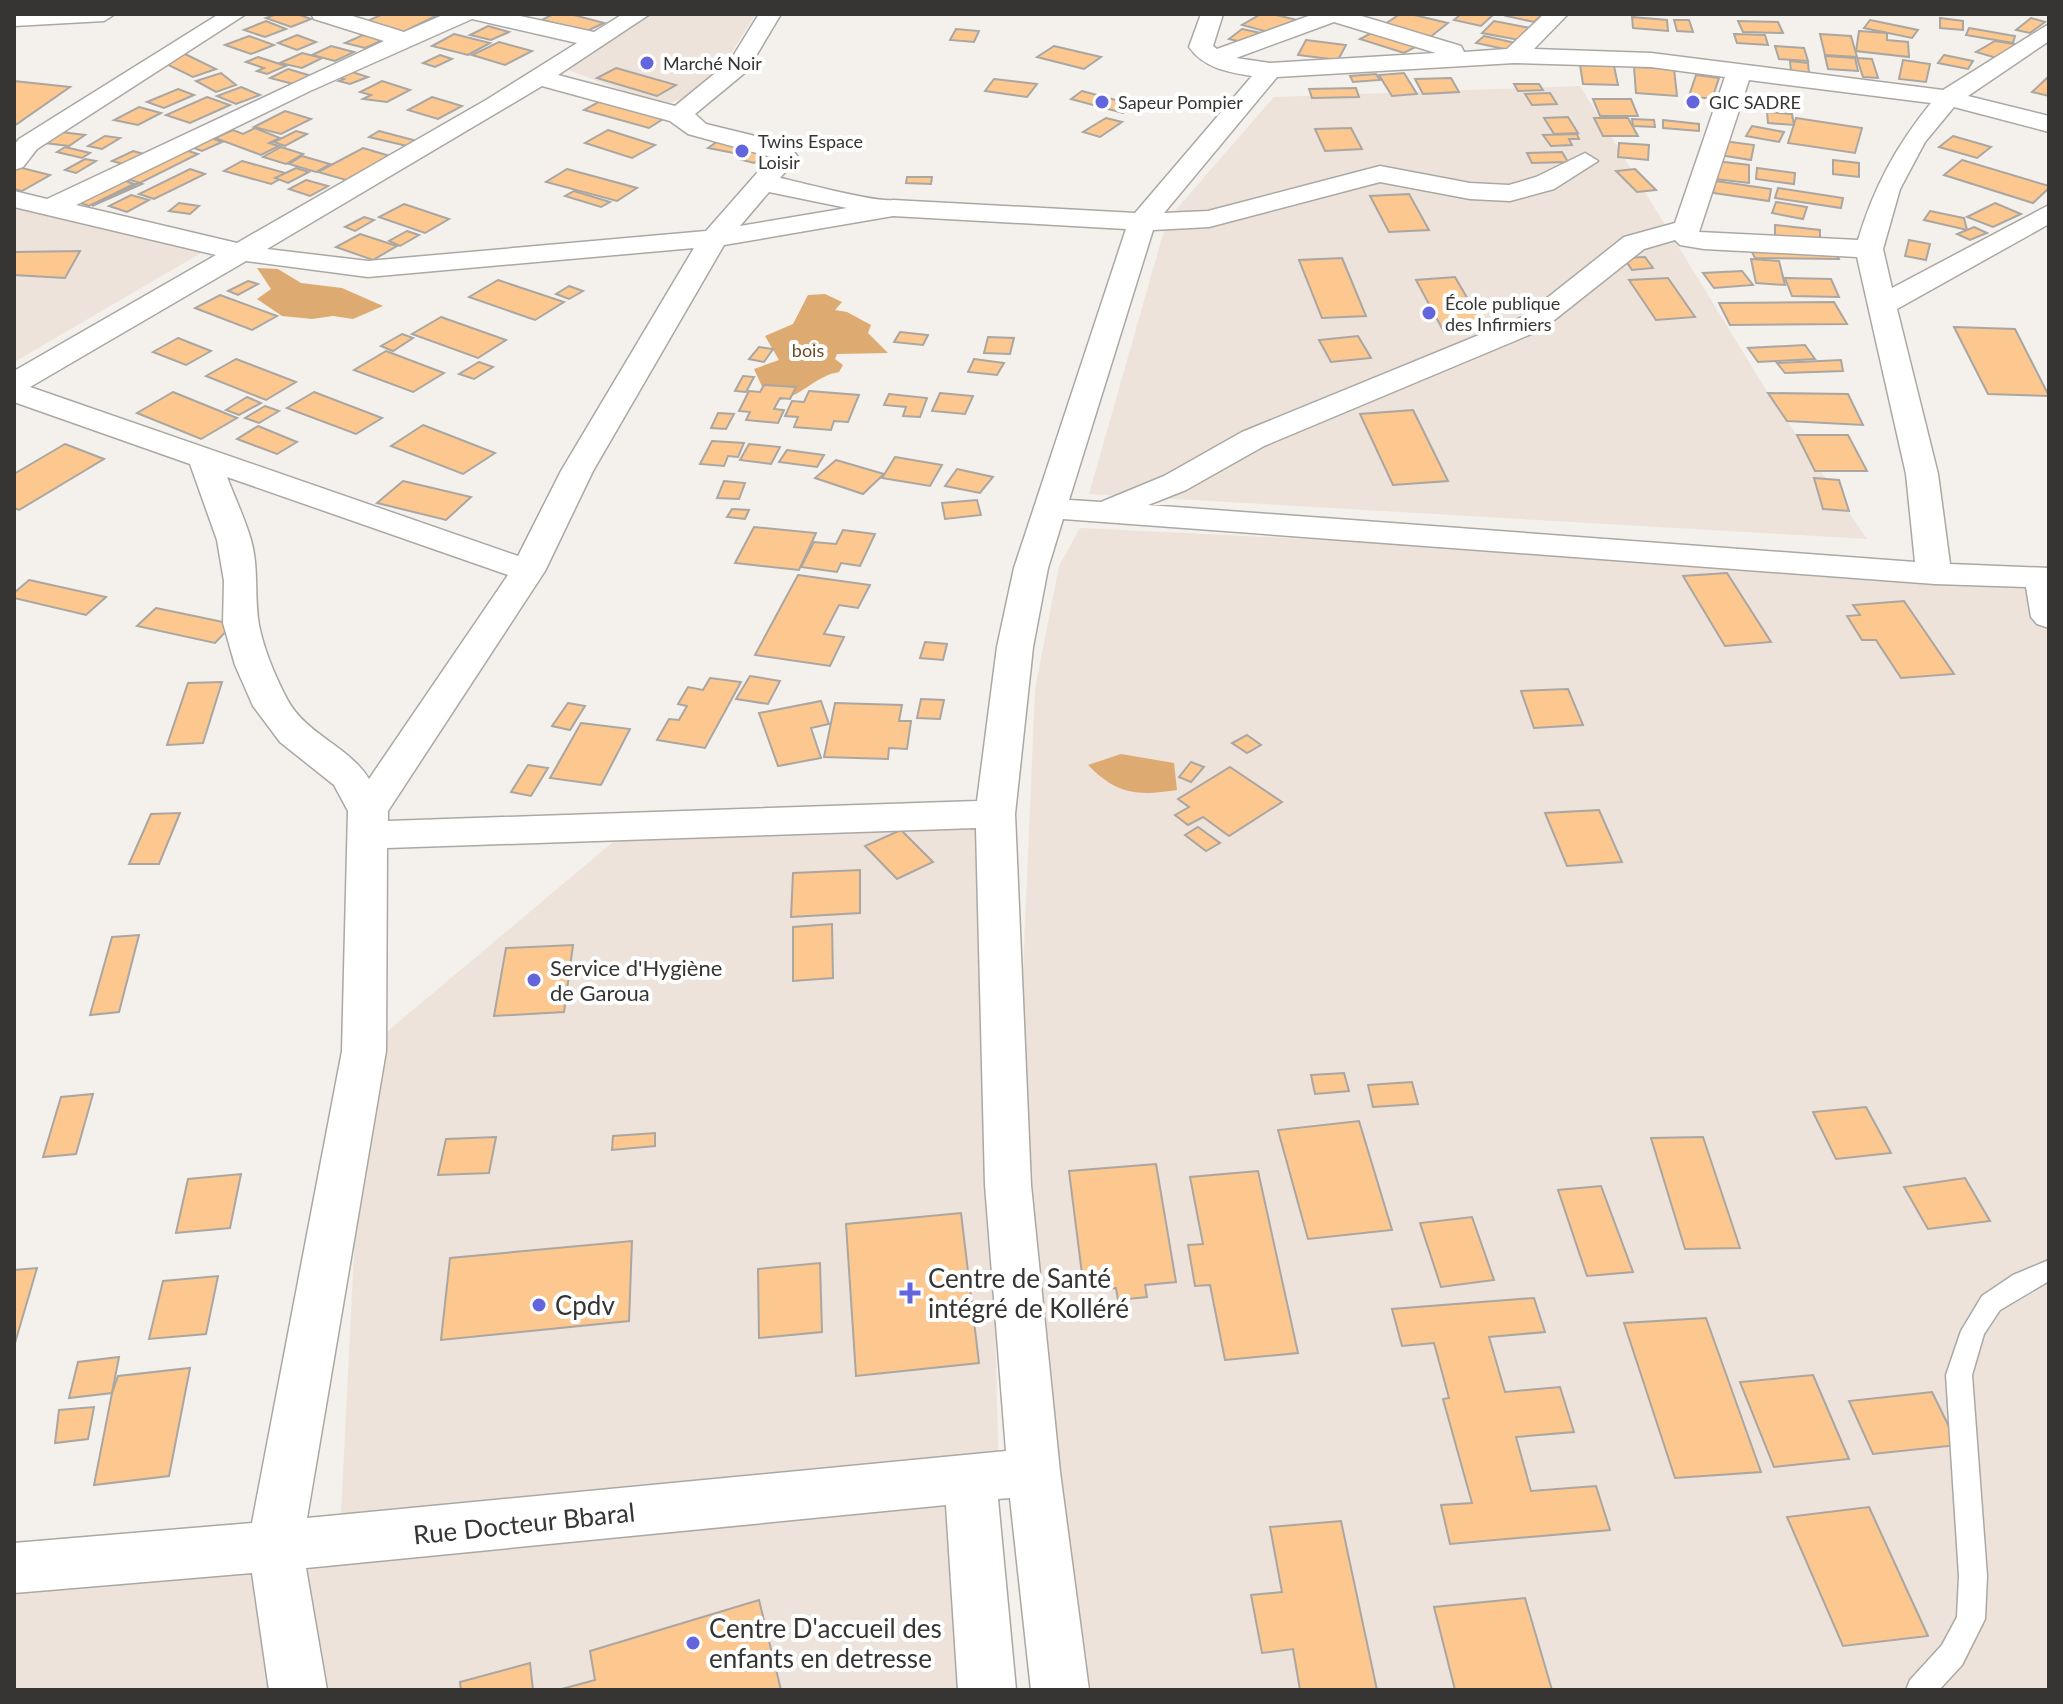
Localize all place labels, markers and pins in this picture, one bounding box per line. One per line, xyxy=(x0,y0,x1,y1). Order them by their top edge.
place label: Marché Noir xyxy=(663,52,762,74)
marker: Marché Noir xyxy=(638,54,656,72)
place label: Sapeur Pompier xyxy=(1118,91,1243,113)
place label: GIC SADRE xyxy=(1709,91,1801,113)
marker: Sapeur Pompier xyxy=(1093,93,1111,111)
marker: GIC SADRE xyxy=(1684,93,1702,111)
place label: Twins Espace Loisir xyxy=(758,130,863,173)
marker: Twins Espace Loisir xyxy=(733,142,751,160)
place label: École publique des Infirmiers xyxy=(1445,292,1560,335)
marker: École publique des Infirmiers xyxy=(1420,304,1438,322)
place label: Service d'Hygiène de Garoua xyxy=(550,954,722,1006)
marker: Service d'Hygiène de Garoua xyxy=(525,971,543,989)
place label: Centre de Santé intégré de Kolléré xyxy=(928,1262,1129,1324)
marker: Centre de Santé intégré de Kolléré xyxy=(899,1282,921,1304)
place label: Cpdv xyxy=(555,1289,615,1321)
marker: Cpdv xyxy=(530,1296,548,1314)
place label: Centre D'accueil des enfants en detresse xyxy=(709,1612,942,1674)
marker: Centre D'accueil des enfants en detresse xyxy=(684,1634,702,1652)

